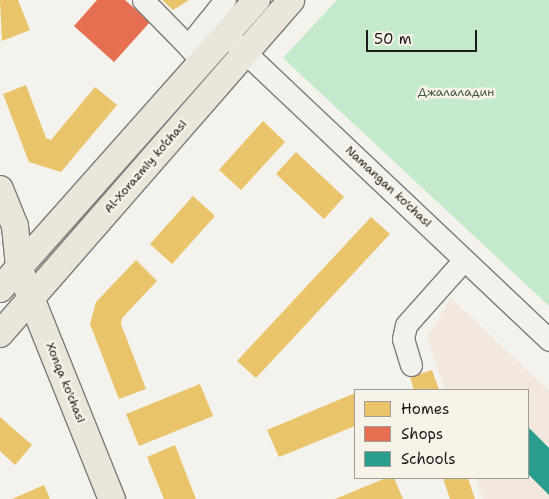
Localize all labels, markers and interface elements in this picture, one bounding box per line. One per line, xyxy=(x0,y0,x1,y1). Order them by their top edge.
scale bar xyxy=(369,20,480,52)
text: 50 m xyxy=(374,29,412,49)
park label: Джалаладин xyxy=(418,86,494,100)
street label: Al-Xorazmiy ko’chasi xyxy=(102,117,190,217)
street label: Namangan ko'chasi xyxy=(342,143,434,231)
street label: Xonqa ko'chasi xyxy=(42,341,88,425)
legend xyxy=(354,389,529,479)
text: Homes xyxy=(401,399,449,419)
text: Shops xyxy=(401,424,443,444)
text: Schools xyxy=(401,449,456,469)

